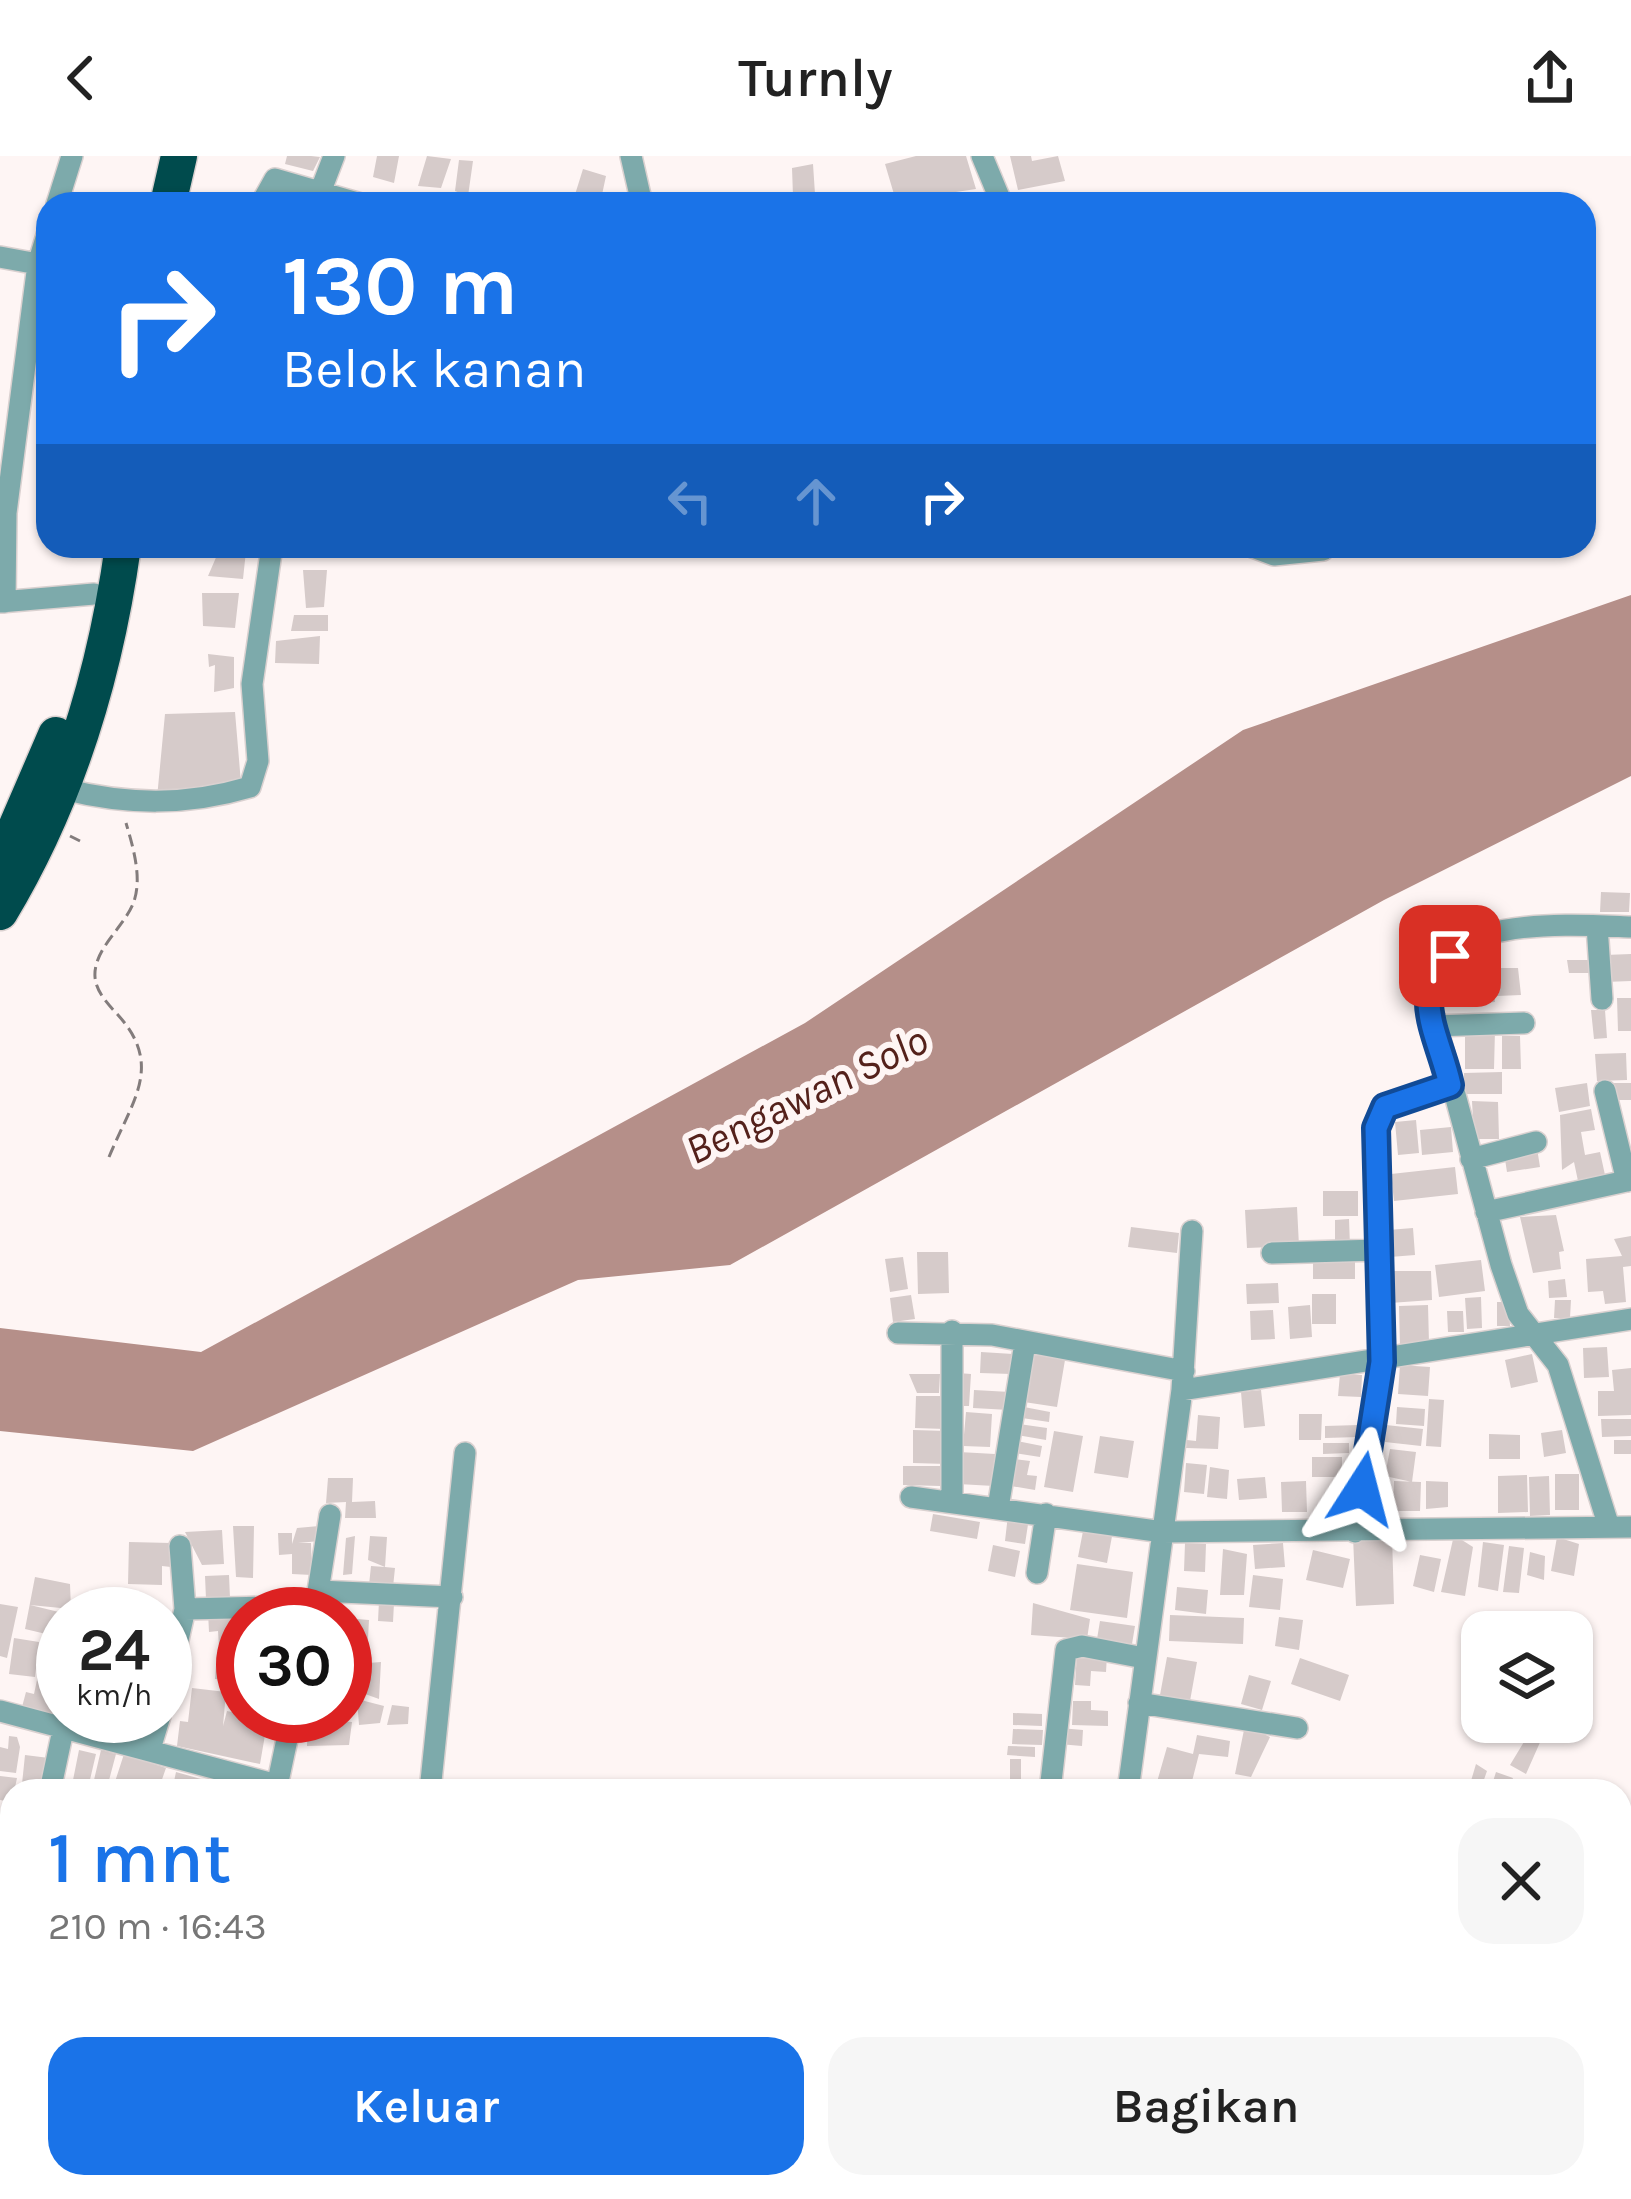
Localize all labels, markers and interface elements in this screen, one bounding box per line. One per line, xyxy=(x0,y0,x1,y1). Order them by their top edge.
icon: back xyxy=(48,45,114,111)
icon: share xyxy=(1517,45,1583,111)
text: Turnly xyxy=(738,46,893,110)
text: 130 m xyxy=(282,237,518,335)
icon: right xyxy=(84,240,240,396)
text: Belok kanan xyxy=(282,337,586,401)
icon: left xyxy=(657,468,723,534)
icon: ahead xyxy=(783,468,849,534)
icon: right xyxy=(909,468,975,534)
pin xyxy=(1399,905,1501,1007)
icon: arrive xyxy=(1417,923,1483,989)
water label: Bengawan Solo xyxy=(677,1015,936,1175)
position arrow xyxy=(1299,1426,1425,1552)
speed limit sign: 30 xyxy=(216,1587,372,1743)
map controls xyxy=(1461,1611,1593,1743)
button: layers xyxy=(1461,1611,1593,1743)
text: 24 xyxy=(78,1615,150,1685)
text: km/h xyxy=(76,1677,152,1713)
text: 1 mnt xyxy=(48,1816,232,1900)
button: close xyxy=(1458,1818,1584,1944)
text: 210 m · 16:43 xyxy=(48,1903,267,1949)
button: Keluar xyxy=(48,2037,804,2175)
button: Bagikan xyxy=(828,2037,1584,2175)

